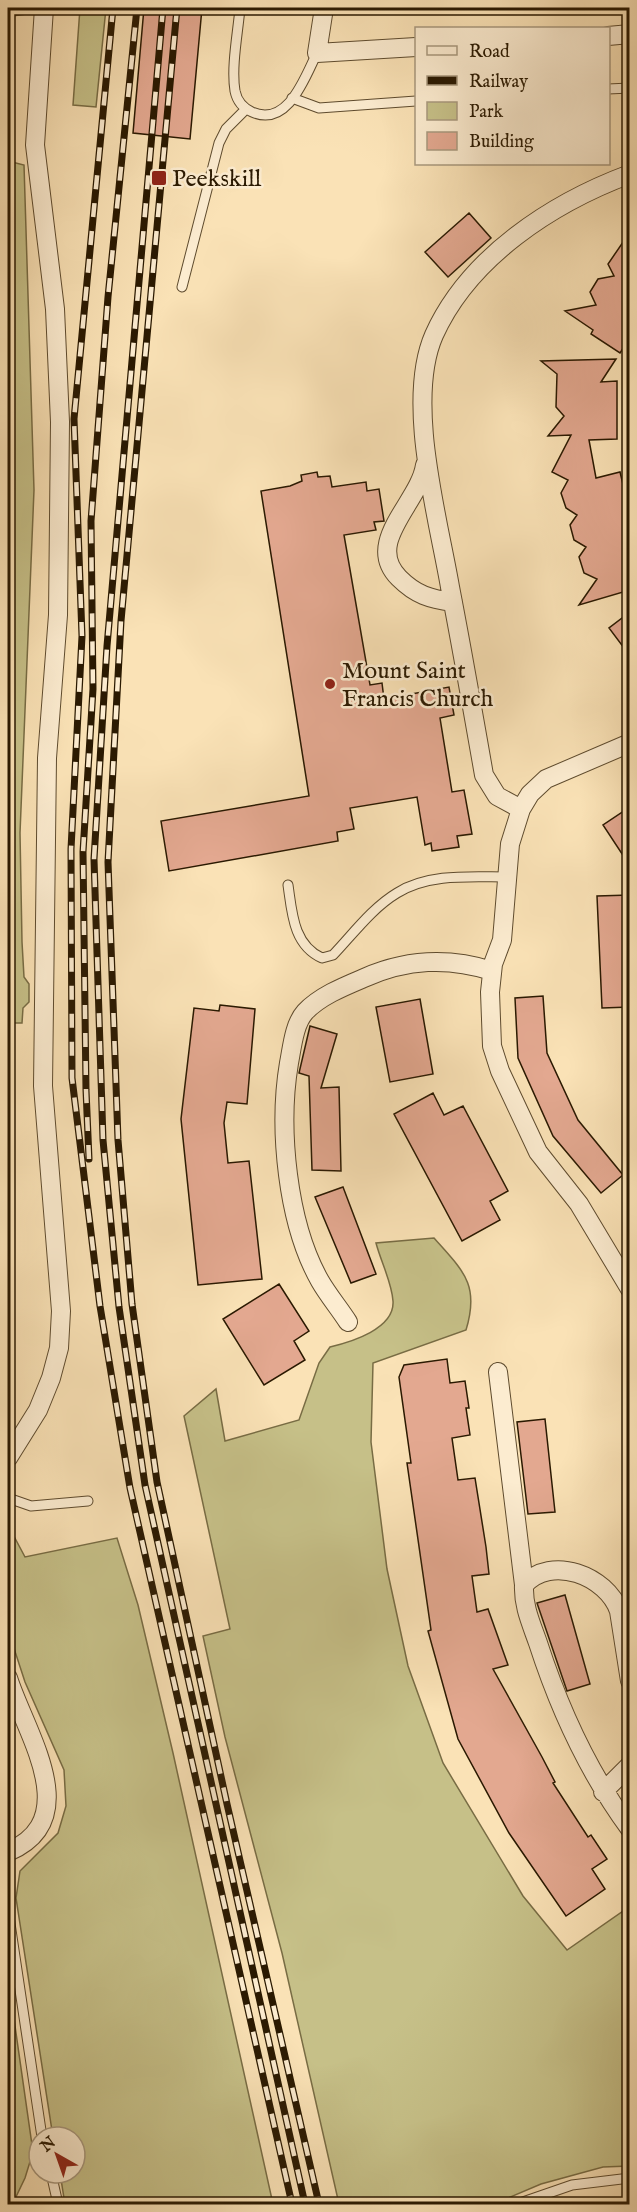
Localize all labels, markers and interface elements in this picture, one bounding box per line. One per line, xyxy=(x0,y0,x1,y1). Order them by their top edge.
legend xyxy=(415,27,610,165)
text: Road xyxy=(469,41,510,64)
text: Railway xyxy=(469,71,528,94)
text: Park xyxy=(469,101,504,124)
text: Building xyxy=(469,131,534,154)
place label: Peekskill xyxy=(172,164,262,195)
marker: Peekskill xyxy=(150,169,168,187)
place label: Mount Saint Francis Church xyxy=(342,656,494,715)
marker: Mount Saint Francis Church xyxy=(323,677,337,691)
north arrow xyxy=(27,2125,87,2185)
text: N xyxy=(36,2133,60,2158)

